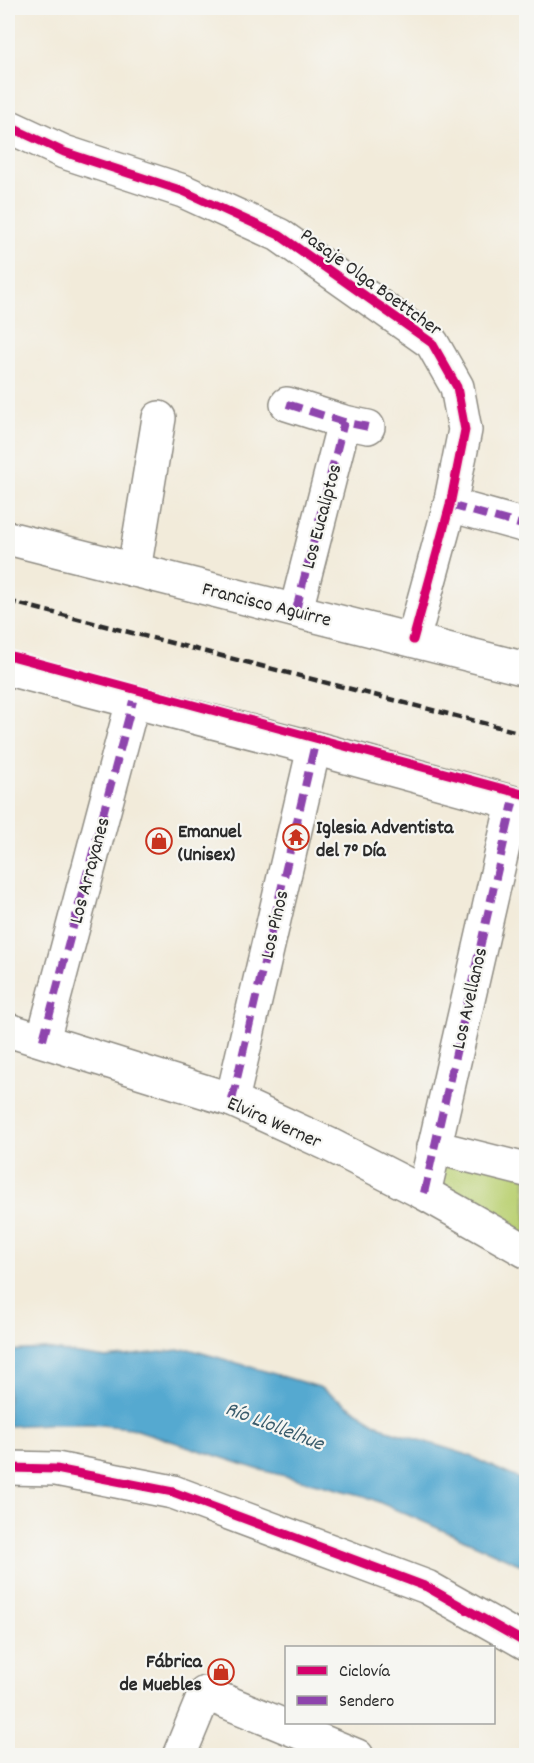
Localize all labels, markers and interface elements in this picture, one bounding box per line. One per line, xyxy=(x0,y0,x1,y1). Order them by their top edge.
street label: Pasaje Olga Boettcher xyxy=(294,222,447,345)
street label: Los Eucaliptos xyxy=(295,461,350,572)
street label: Francisco Aguirre xyxy=(199,576,334,636)
street label: Los Arrayanes xyxy=(63,814,119,927)
place label: Iglesia Adventista del 7° Día xyxy=(316,815,454,866)
place label: Emanuel (Unisex) xyxy=(178,819,242,870)
temple icon: Iglesia Adventista del 7° Día xyxy=(281,822,311,852)
shop icon: Emanuel (Unisex) xyxy=(144,826,174,856)
street label: Los Pinos xyxy=(254,888,297,962)
street label: Los Avellanos xyxy=(446,945,496,1052)
street label: Elvira Werner xyxy=(222,1091,326,1157)
water label: Río Llollelhue xyxy=(220,1395,329,1461)
legend xyxy=(285,1646,495,1724)
place label: Fábrica de Muebles xyxy=(119,1649,203,1700)
shop icon: Fábrica de Muebles xyxy=(206,1657,236,1687)
text: Ciclovía xyxy=(339,1660,391,1685)
text: Sendero xyxy=(339,1690,394,1715)

